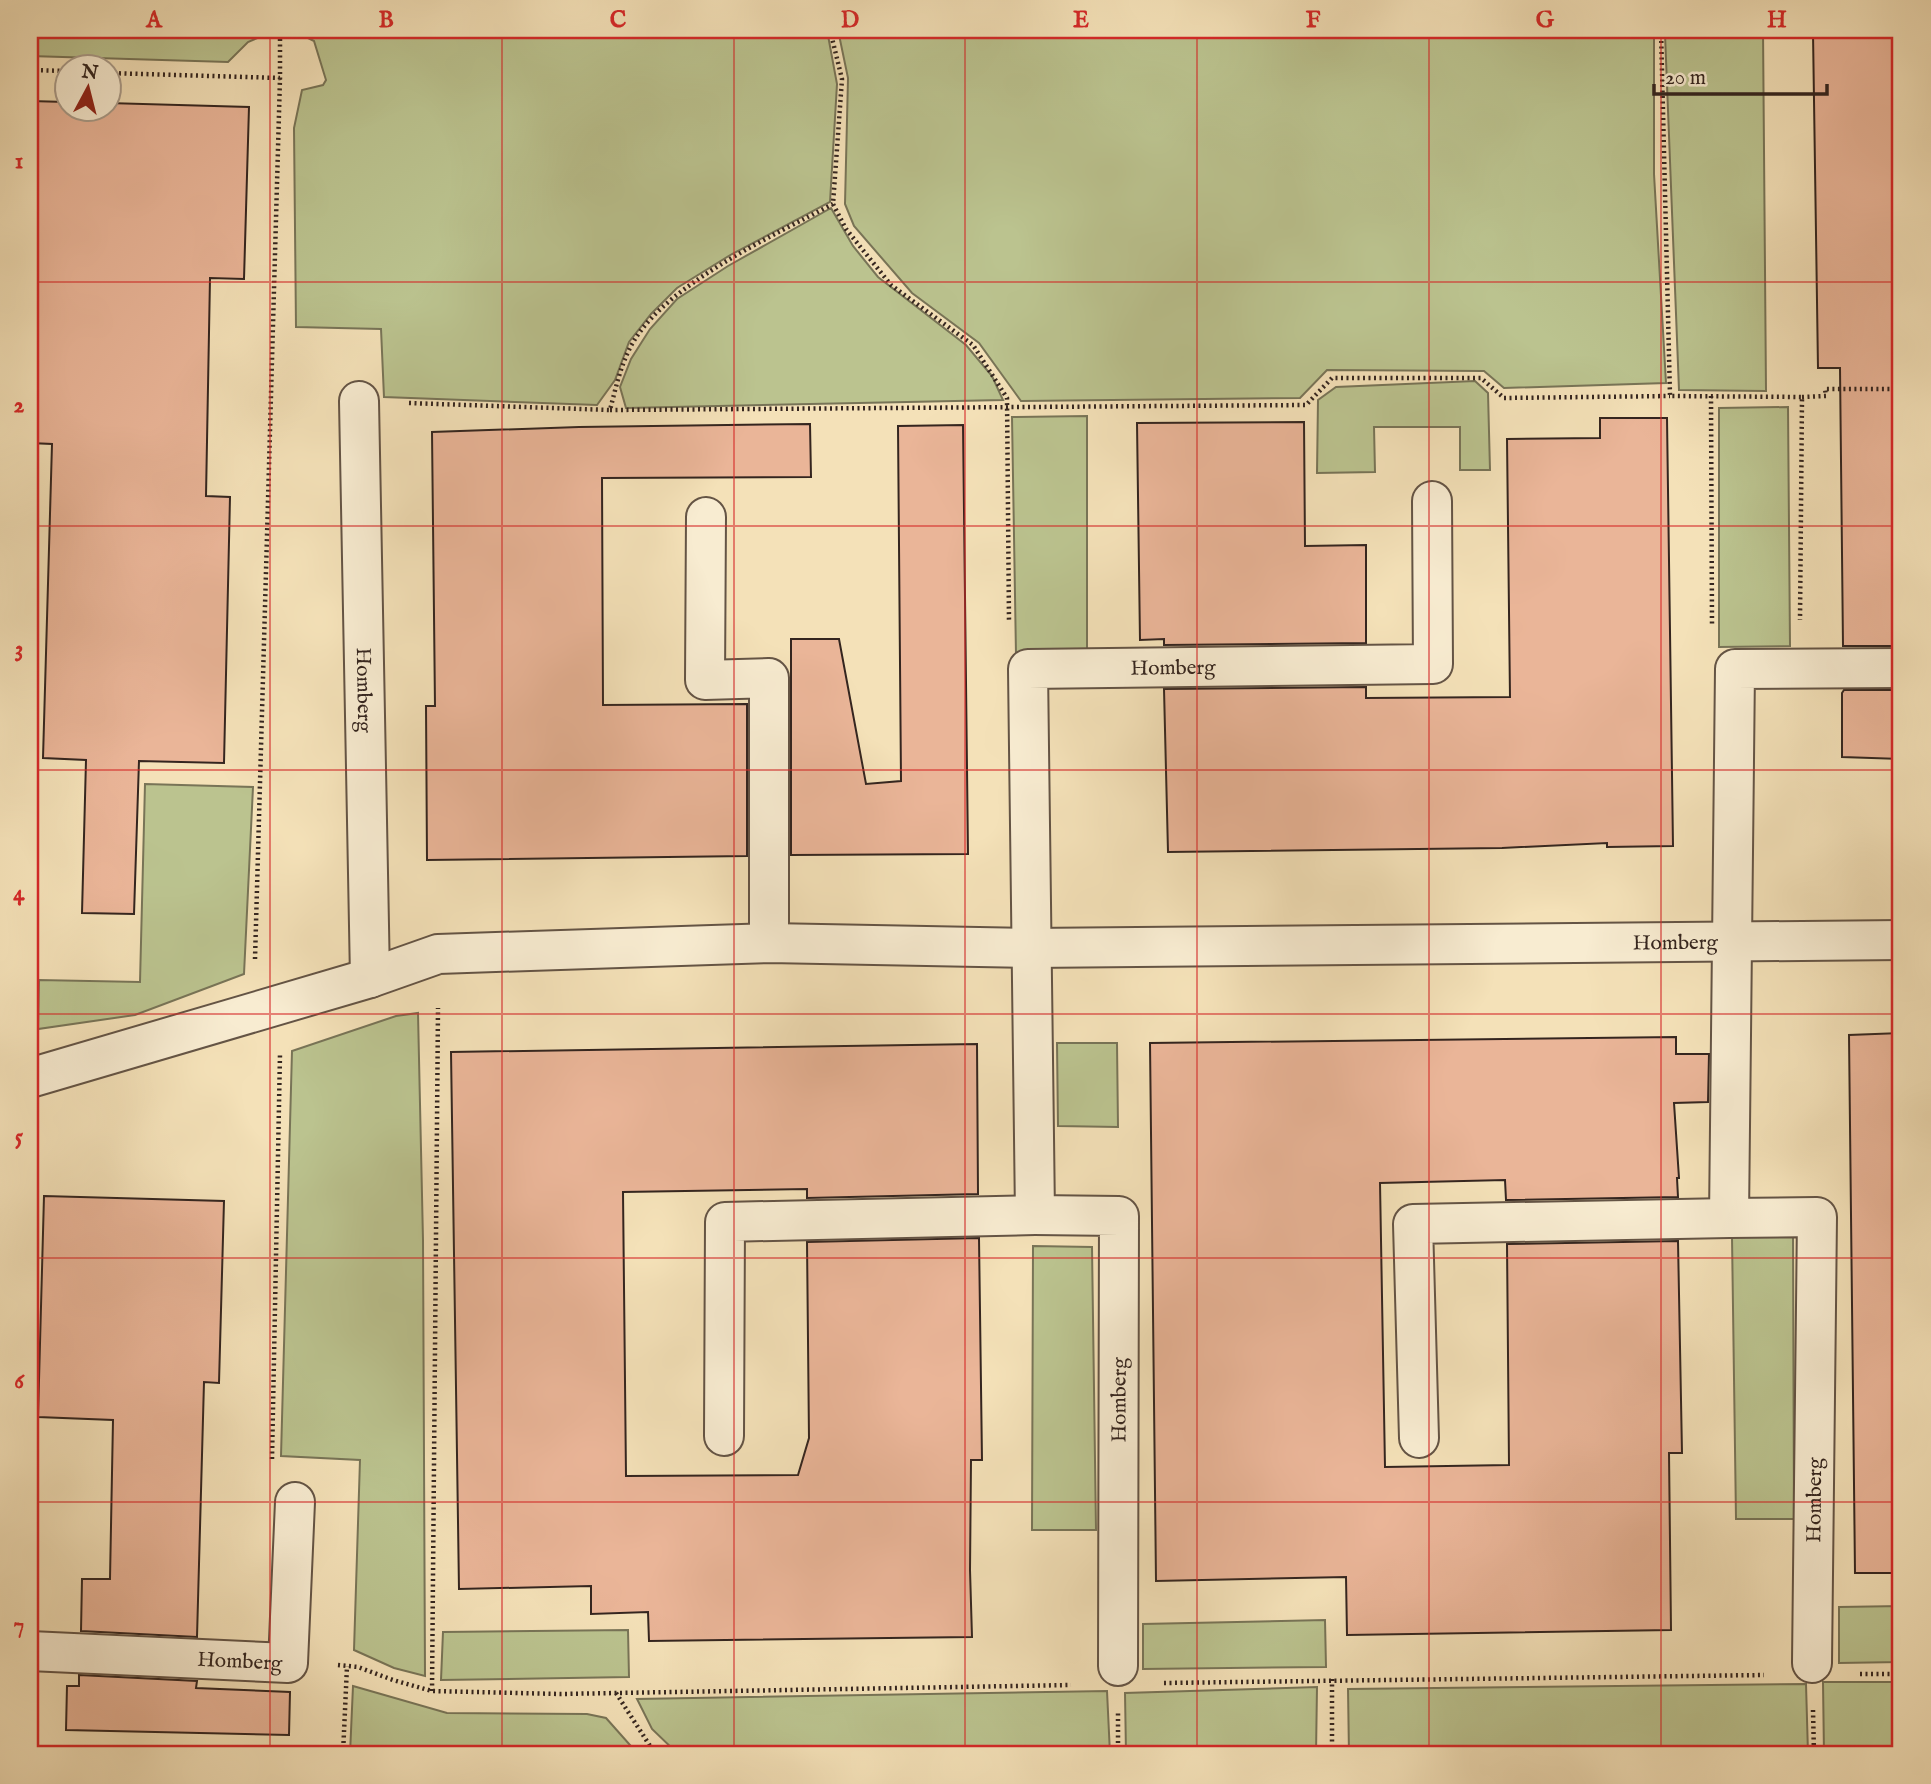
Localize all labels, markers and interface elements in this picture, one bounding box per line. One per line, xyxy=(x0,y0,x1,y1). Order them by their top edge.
text: A xyxy=(145,6,163,35)
text: B xyxy=(378,6,394,35)
text: C xyxy=(610,6,627,35)
text: D xyxy=(841,6,859,35)
text: E xyxy=(1073,6,1089,35)
text: F xyxy=(1306,6,1321,35)
text: G xyxy=(1536,6,1555,35)
text: H xyxy=(1767,6,1787,35)
north arrow xyxy=(52,52,122,122)
scale bar xyxy=(1654,52,1828,96)
text: N xyxy=(79,60,100,86)
text: 20 m xyxy=(1665,65,1706,92)
text: 1 xyxy=(15,147,23,176)
text: 2 xyxy=(14,391,25,420)
text: 3 xyxy=(15,635,23,664)
street label: Homberg xyxy=(349,647,377,733)
street label: Homberg xyxy=(1130,655,1216,683)
text: 4 xyxy=(13,879,25,908)
street label: Homberg xyxy=(1633,930,1719,957)
text: 5 xyxy=(15,1123,24,1152)
street label: Homberg xyxy=(1106,1357,1134,1443)
text: 6 xyxy=(14,1367,25,1396)
street label: Homberg xyxy=(1801,1457,1829,1543)
text: 7 xyxy=(14,1611,24,1640)
street label: Homberg xyxy=(197,1647,283,1678)

